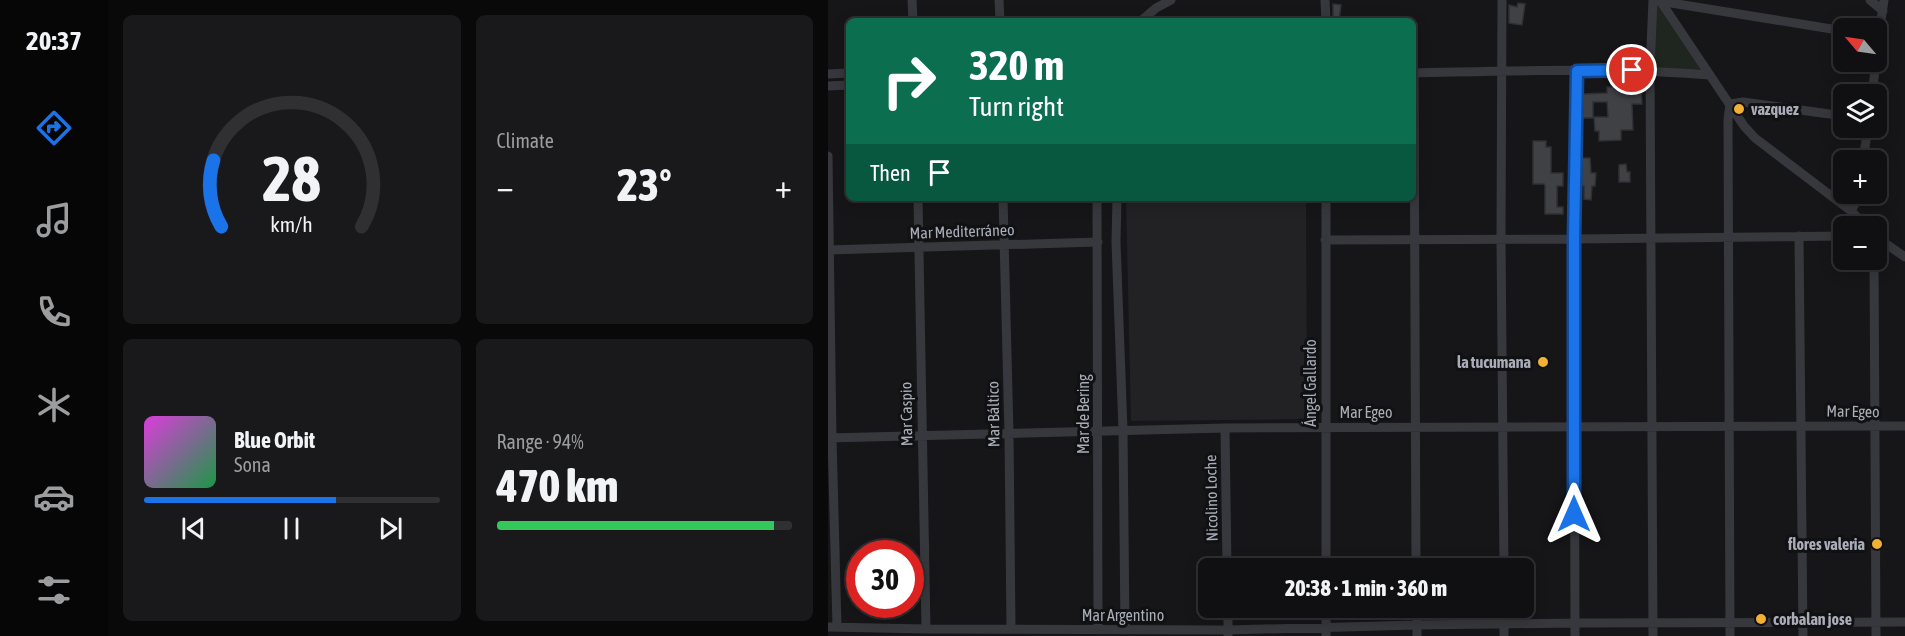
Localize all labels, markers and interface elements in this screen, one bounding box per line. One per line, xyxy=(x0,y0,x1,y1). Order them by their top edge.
north arrow xyxy=(1833,18,1887,72)
map controls xyxy=(1833,18,1887,270)
text: 20:37 xyxy=(26,25,82,56)
text: 320 m xyxy=(969,41,1064,89)
icon: right xyxy=(870,42,948,120)
pin xyxy=(1606,44,1657,95)
icon: arrive xyxy=(1615,53,1648,86)
button: layers xyxy=(1833,84,1887,138)
text: Turn right xyxy=(969,91,1064,122)
place label: vazquez xyxy=(1751,100,1799,118)
marker: vazquez xyxy=(1732,102,1746,116)
icon: directions xyxy=(33,107,75,149)
text: Climate xyxy=(497,129,554,152)
text: 28 xyxy=(262,143,321,214)
button: + xyxy=(1833,150,1887,204)
icon: arrive xyxy=(923,156,956,189)
text: 23° xyxy=(617,159,672,211)
text: Then xyxy=(870,160,911,186)
text: − xyxy=(497,167,514,205)
text: + xyxy=(775,167,792,205)
icon: music xyxy=(33,199,75,241)
text: km/h xyxy=(270,212,313,237)
button: − xyxy=(1833,216,1887,270)
street label: Mar Mediterráneo xyxy=(909,220,1015,242)
icon: phone xyxy=(33,291,75,333)
street label: Ángel Gallardo xyxy=(1301,339,1320,427)
place label: la tucumana xyxy=(1457,353,1531,371)
marker: la tucumana xyxy=(1536,355,1550,369)
street label: Mar de Bering xyxy=(1074,374,1093,454)
street label: Mar Báltico xyxy=(983,381,1003,447)
street label: Mar Caspio xyxy=(896,382,917,446)
icon: climate xyxy=(33,384,75,426)
street label: Mar Egeo xyxy=(1826,402,1880,421)
street label: Mar Egeo xyxy=(1339,403,1393,422)
text: Blue Orbit xyxy=(234,427,315,453)
text: Range · 94% xyxy=(497,430,584,453)
text: Sona xyxy=(234,453,271,476)
street label: Nicolino Loche xyxy=(1201,455,1221,541)
text: 470 km xyxy=(497,460,618,512)
icon: car xyxy=(33,476,75,518)
position arrow xyxy=(1542,482,1606,546)
icon: previous xyxy=(177,512,210,545)
icon: pause xyxy=(275,512,308,545)
icon: next xyxy=(374,512,407,545)
place label: flores valeria xyxy=(1787,535,1865,553)
marker: flores valeria xyxy=(1870,537,1884,551)
speed limit sign: 30 xyxy=(846,540,924,618)
icon: filters xyxy=(33,569,75,611)
text: 20:38 · 1 min · 360 m xyxy=(1285,575,1447,601)
street label: Mar Argentino xyxy=(1082,606,1164,625)
place label: corbalan jose xyxy=(1773,610,1852,628)
marker: corbalan jose xyxy=(1754,612,1768,626)

